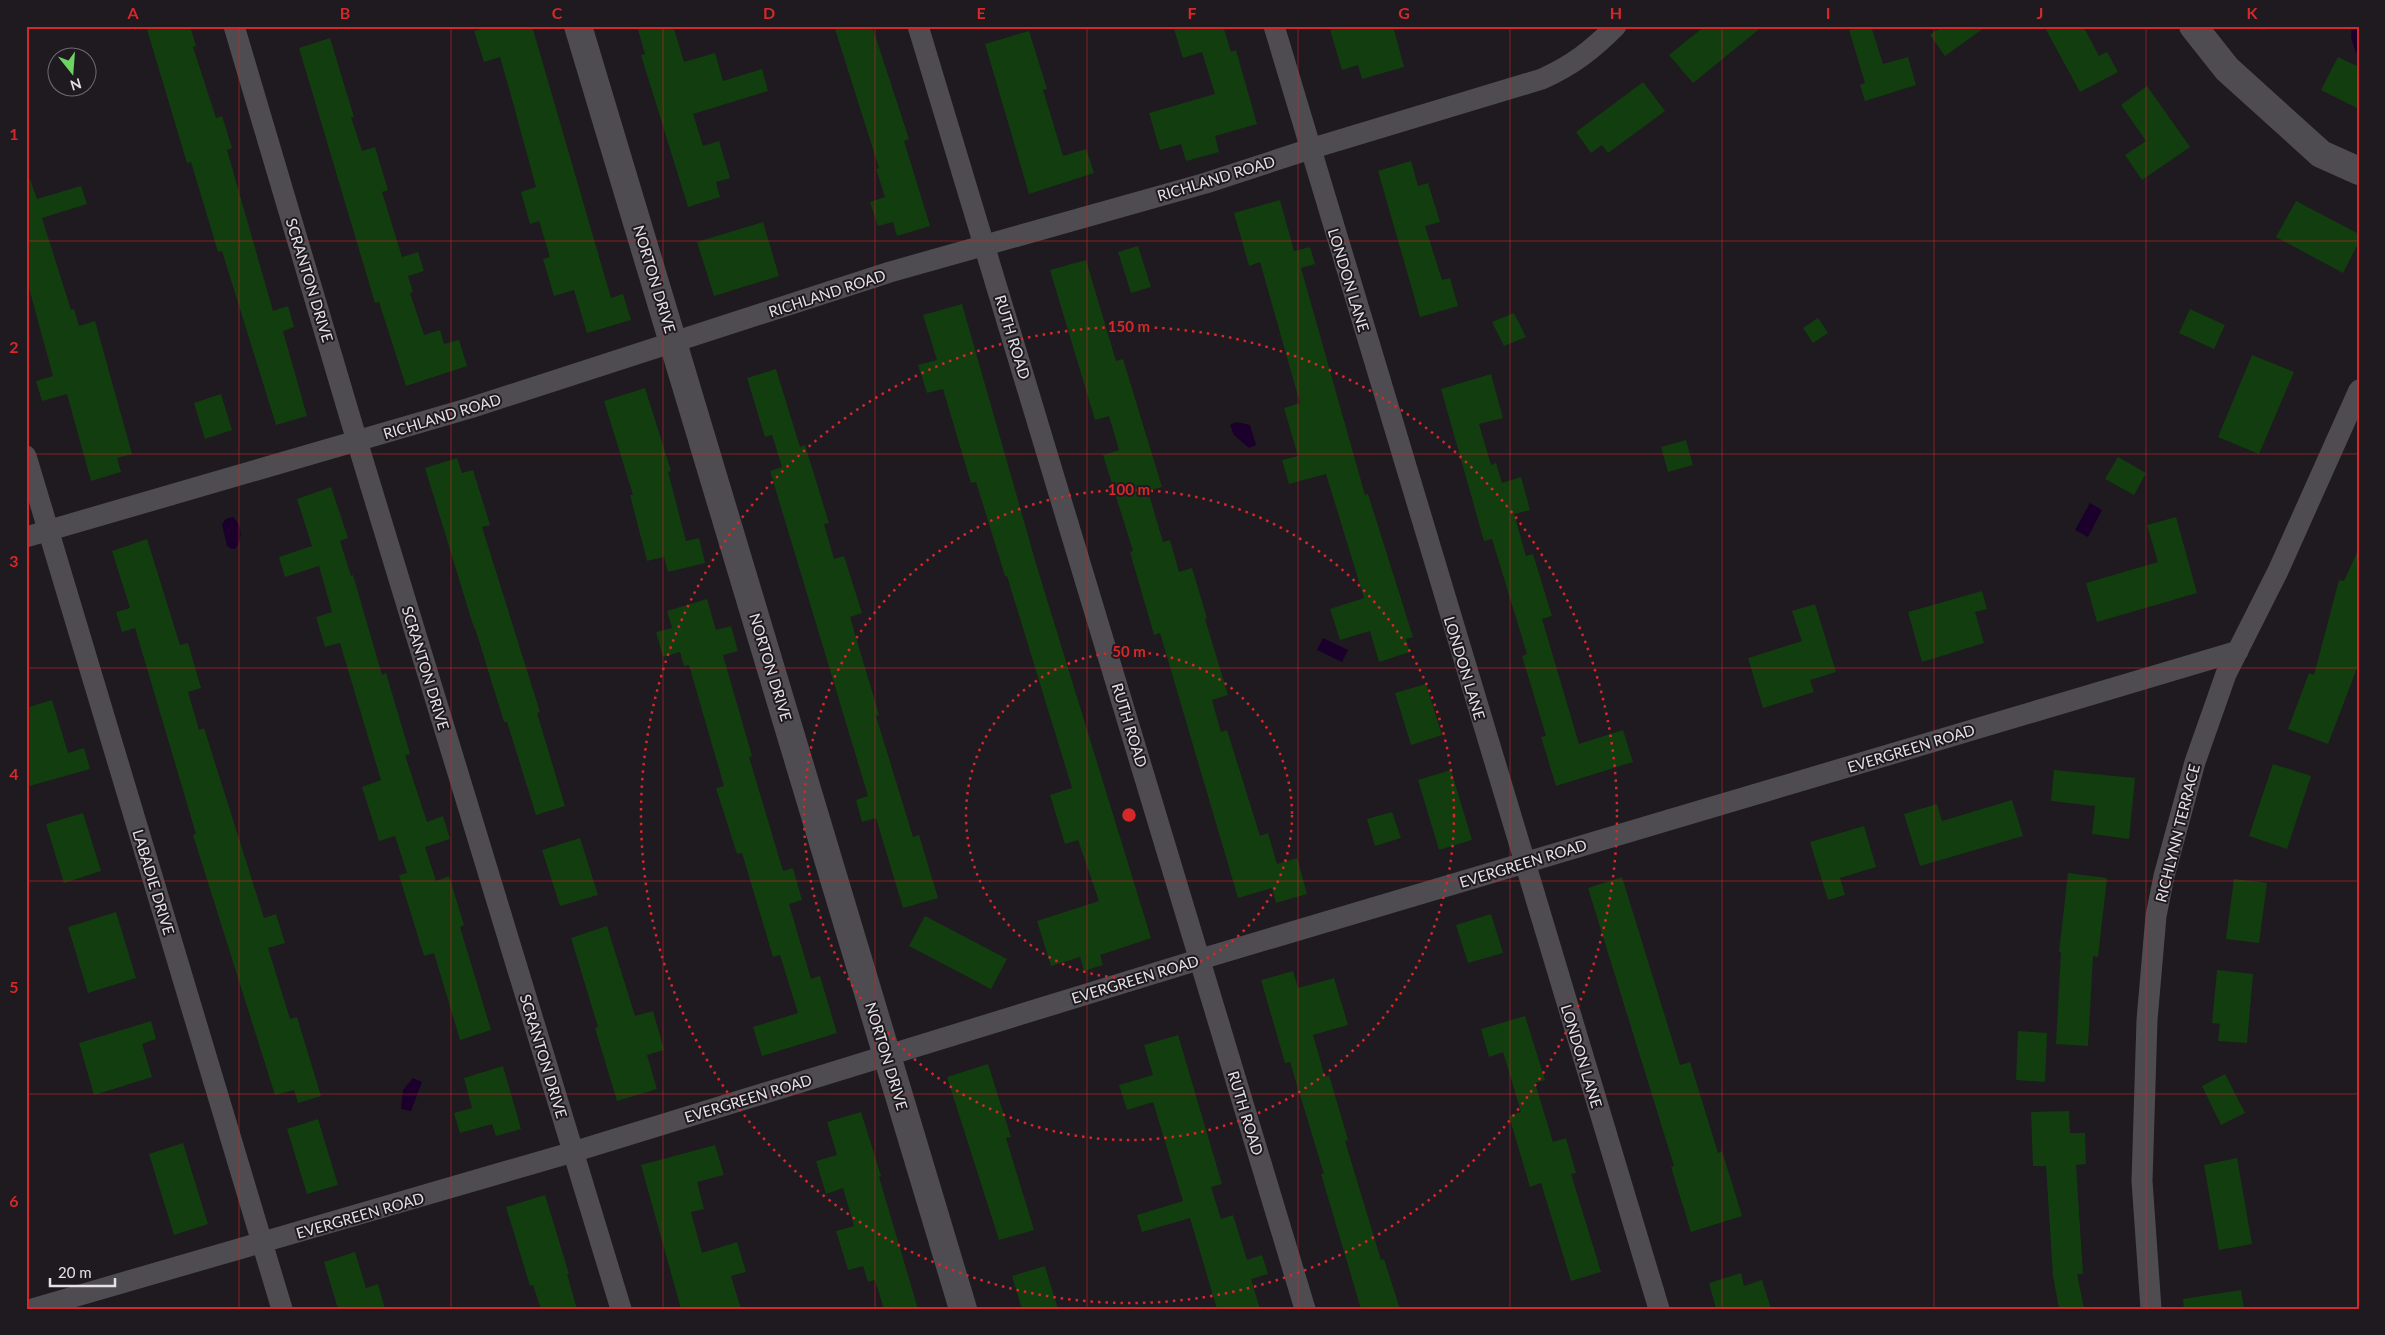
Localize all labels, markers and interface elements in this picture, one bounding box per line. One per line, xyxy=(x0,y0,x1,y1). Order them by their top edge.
text: A xyxy=(126,3,139,22)
text: B xyxy=(340,3,350,22)
text: C xyxy=(552,3,563,22)
text: D xyxy=(763,3,775,22)
text: E xyxy=(976,3,986,22)
text: F xyxy=(1187,3,1197,22)
text: G xyxy=(1398,3,1410,22)
text: H xyxy=(1610,3,1622,22)
text: I xyxy=(1826,3,1830,22)
text: J xyxy=(2037,3,2043,22)
text: K xyxy=(2247,3,2259,22)
north arrow xyxy=(48,48,98,98)
text: N xyxy=(68,75,84,95)
text: 1 xyxy=(9,124,19,143)
street label: RICHLAND ROAD xyxy=(1155,152,1277,204)
street label: SCRANTON DRIVE xyxy=(283,216,337,344)
street label: NORTON DRIVE xyxy=(630,223,680,335)
street label: LONDON LANE xyxy=(1325,226,1373,334)
street label: RICHLAND ROAD xyxy=(766,266,888,320)
street label: RUTH ROAD xyxy=(992,293,1034,381)
text: 150 m xyxy=(1108,317,1150,335)
text: 2 xyxy=(9,337,19,356)
street label: RICHLAND ROAD xyxy=(381,390,503,442)
text: 100 m xyxy=(1108,480,1150,498)
text: 3 xyxy=(9,551,19,570)
street label: SCRANTON DRIVE xyxy=(399,604,453,732)
street label: NORTON DRIVE xyxy=(746,611,796,723)
street label: LONDON LANE xyxy=(1441,614,1489,722)
text: 50 m xyxy=(1112,642,1146,660)
street label: RUTH ROAD xyxy=(1109,681,1151,769)
street label: EVERGREEN ROAD xyxy=(1845,720,1977,776)
street label: RICHLYNN TERRACE xyxy=(2151,762,2203,904)
text: 4 xyxy=(9,764,19,783)
centre of rings xyxy=(1120,806,1138,824)
street label: LABADIE DRIVE xyxy=(129,827,179,937)
street label: EVERGREEN ROAD xyxy=(1457,835,1589,891)
street label: EVERGREEN ROAD xyxy=(1069,951,1201,1007)
text: 5 xyxy=(9,977,19,996)
street label: SCRANTON DRIVE xyxy=(517,992,571,1120)
street label: NORTON DRIVE xyxy=(862,1000,912,1112)
street label: LONDON LANE xyxy=(1558,1002,1606,1110)
street label: RUTH ROAD xyxy=(1225,1069,1267,1157)
street label: EVERGREEN ROAD xyxy=(682,1070,814,1126)
street label: EVERGREEN ROAD xyxy=(294,1188,426,1242)
text: 6 xyxy=(9,1191,19,1210)
scale bar xyxy=(50,1255,115,1287)
text: 20 m xyxy=(58,1263,92,1281)

